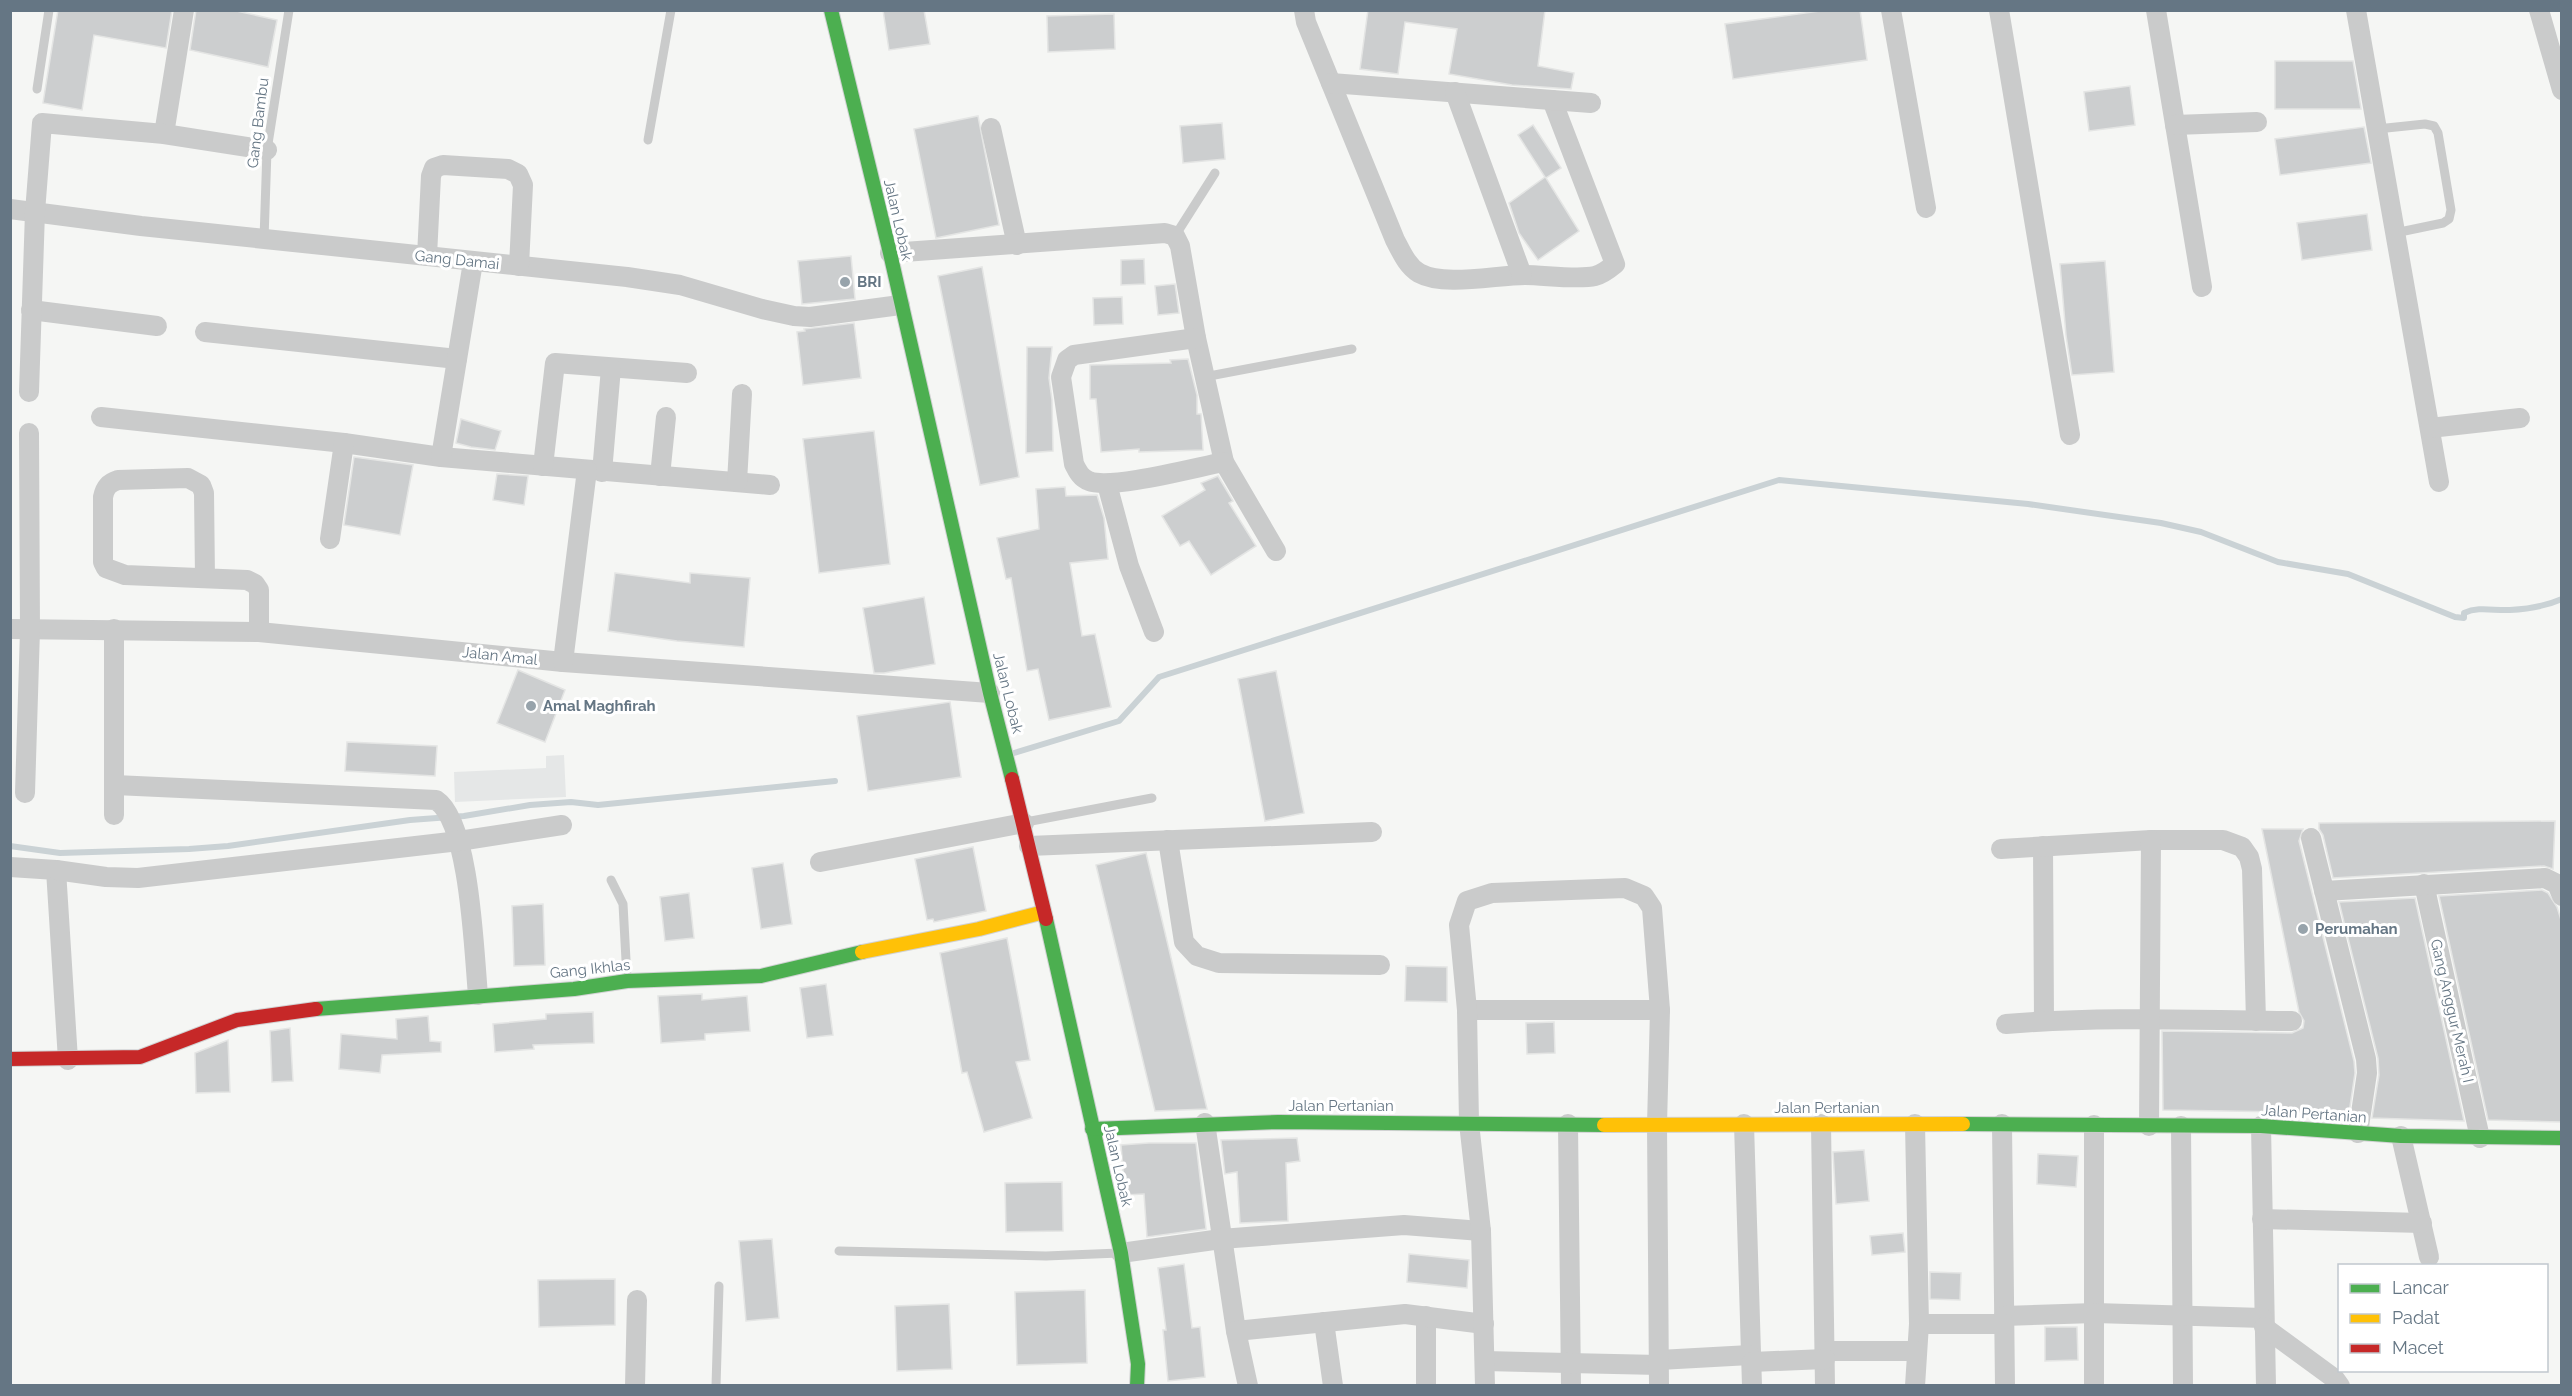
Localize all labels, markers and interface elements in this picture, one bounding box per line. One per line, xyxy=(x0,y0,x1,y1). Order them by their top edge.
street label: Gang Bambu xyxy=(244,77,272,169)
street label: Jalan Lobak xyxy=(880,178,916,262)
street label: Gang Damai xyxy=(414,247,500,273)
place label: BRI xyxy=(857,273,881,291)
marker: BRI xyxy=(838,275,852,289)
street label: Jalan Amal xyxy=(461,643,540,669)
street label: Jalan Lobak xyxy=(989,651,1027,735)
place label: Amal Maghfirah xyxy=(543,697,656,715)
marker: Amal Maghfirah xyxy=(524,699,538,713)
place label: Perumahan xyxy=(2315,920,2398,938)
marker: Perumahan xyxy=(2296,922,2310,936)
street label: Gang Anggur Merah I xyxy=(2427,937,2477,1085)
street label: Gang Ikhlas xyxy=(549,956,631,982)
street label: Jalan Pertanian xyxy=(1288,1097,1394,1115)
street label: Jalan Pertanian xyxy=(1774,1099,1880,1117)
street label: Jalan Pertanian xyxy=(2261,1101,2367,1127)
street label: Jalan Lobak xyxy=(1100,1124,1136,1208)
legend xyxy=(2338,1264,2548,1372)
text: Lancar xyxy=(2392,1277,2449,1298)
text: Padat xyxy=(2392,1307,2440,1328)
text: Macet xyxy=(2392,1337,2444,1358)

